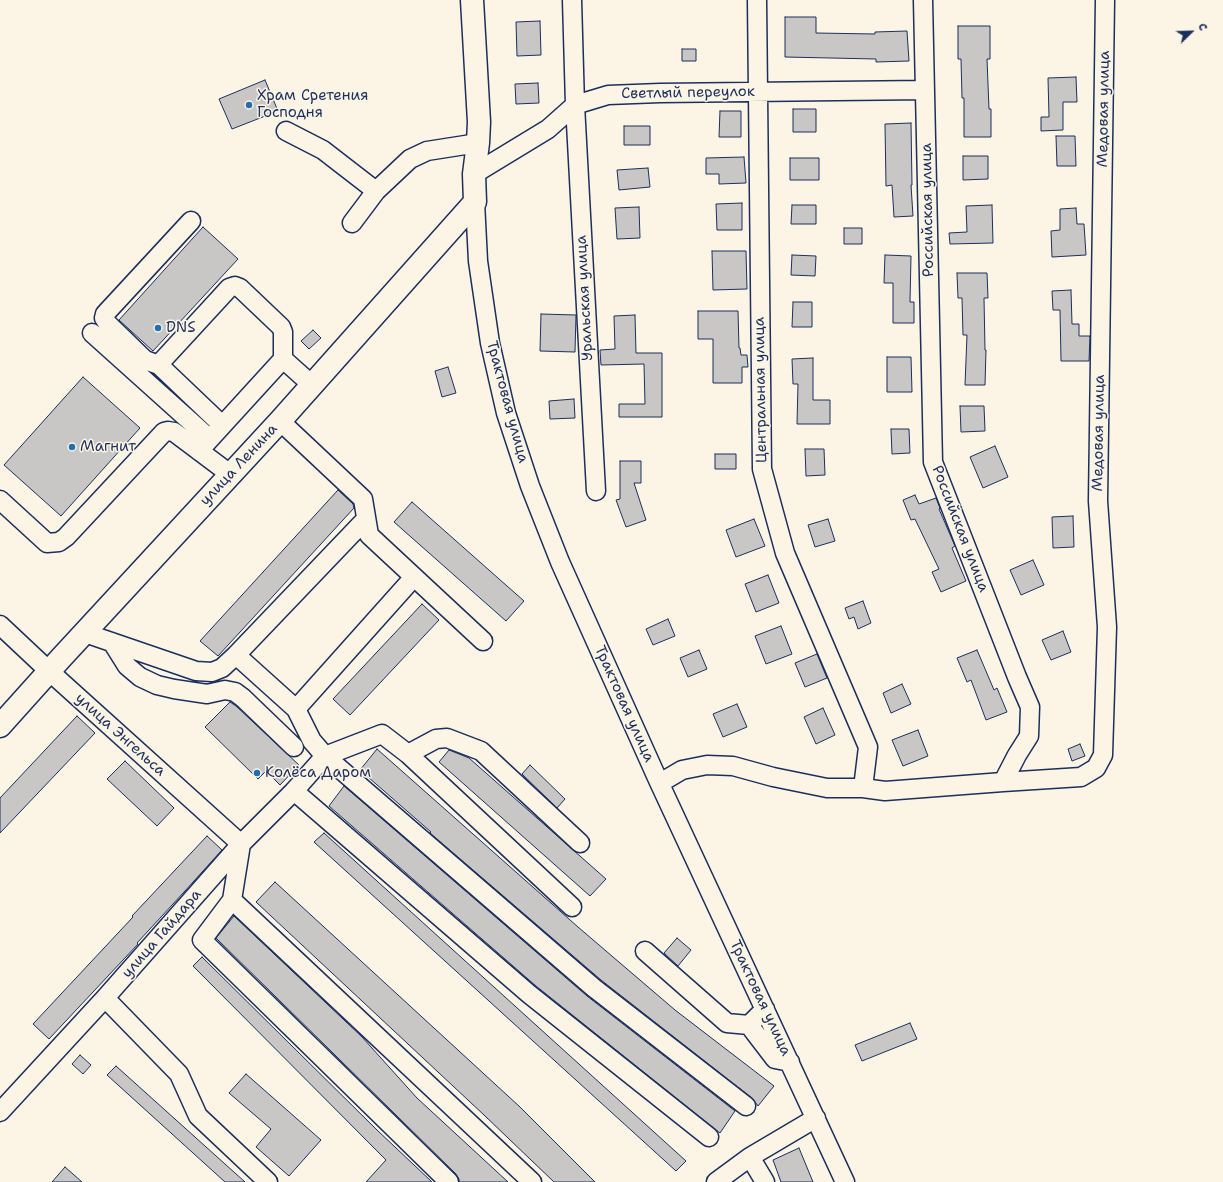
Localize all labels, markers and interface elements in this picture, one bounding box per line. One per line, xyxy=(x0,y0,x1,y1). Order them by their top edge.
north arrow xyxy=(1171,12,1211,52)
text: С xyxy=(1194,21,1211,33)
street label: Медовая улица xyxy=(1094,50,1114,168)
street label: Светлый переулок xyxy=(621,83,755,103)
place label: Храм Сретения Господня xyxy=(257,87,369,122)
marker: Храм Сретения Господня xyxy=(244,100,254,110)
street label: Российская улица xyxy=(918,143,938,277)
street label: Уральская улица xyxy=(573,235,597,361)
street label: Центральная улица xyxy=(751,317,771,463)
place label: DNS xyxy=(166,319,196,337)
marker: DNS xyxy=(153,323,163,333)
street label: Трактовая улица xyxy=(482,339,532,465)
street label: Медовая улица xyxy=(1089,374,1109,492)
street label: улица Ленина xyxy=(197,420,281,510)
place label: Магнит xyxy=(80,438,136,456)
marker: Магнит xyxy=(67,442,77,452)
street label: Российская улица xyxy=(928,463,992,595)
street label: Трактовая улица xyxy=(590,643,658,765)
street label: улица Энгельса xyxy=(71,690,169,780)
place label: Колёса Даром xyxy=(265,764,371,782)
marker: Колёса Даром xyxy=(252,768,262,778)
street label: улица Гайдара xyxy=(119,886,205,982)
street label: Трактовая улица xyxy=(725,937,795,1059)

